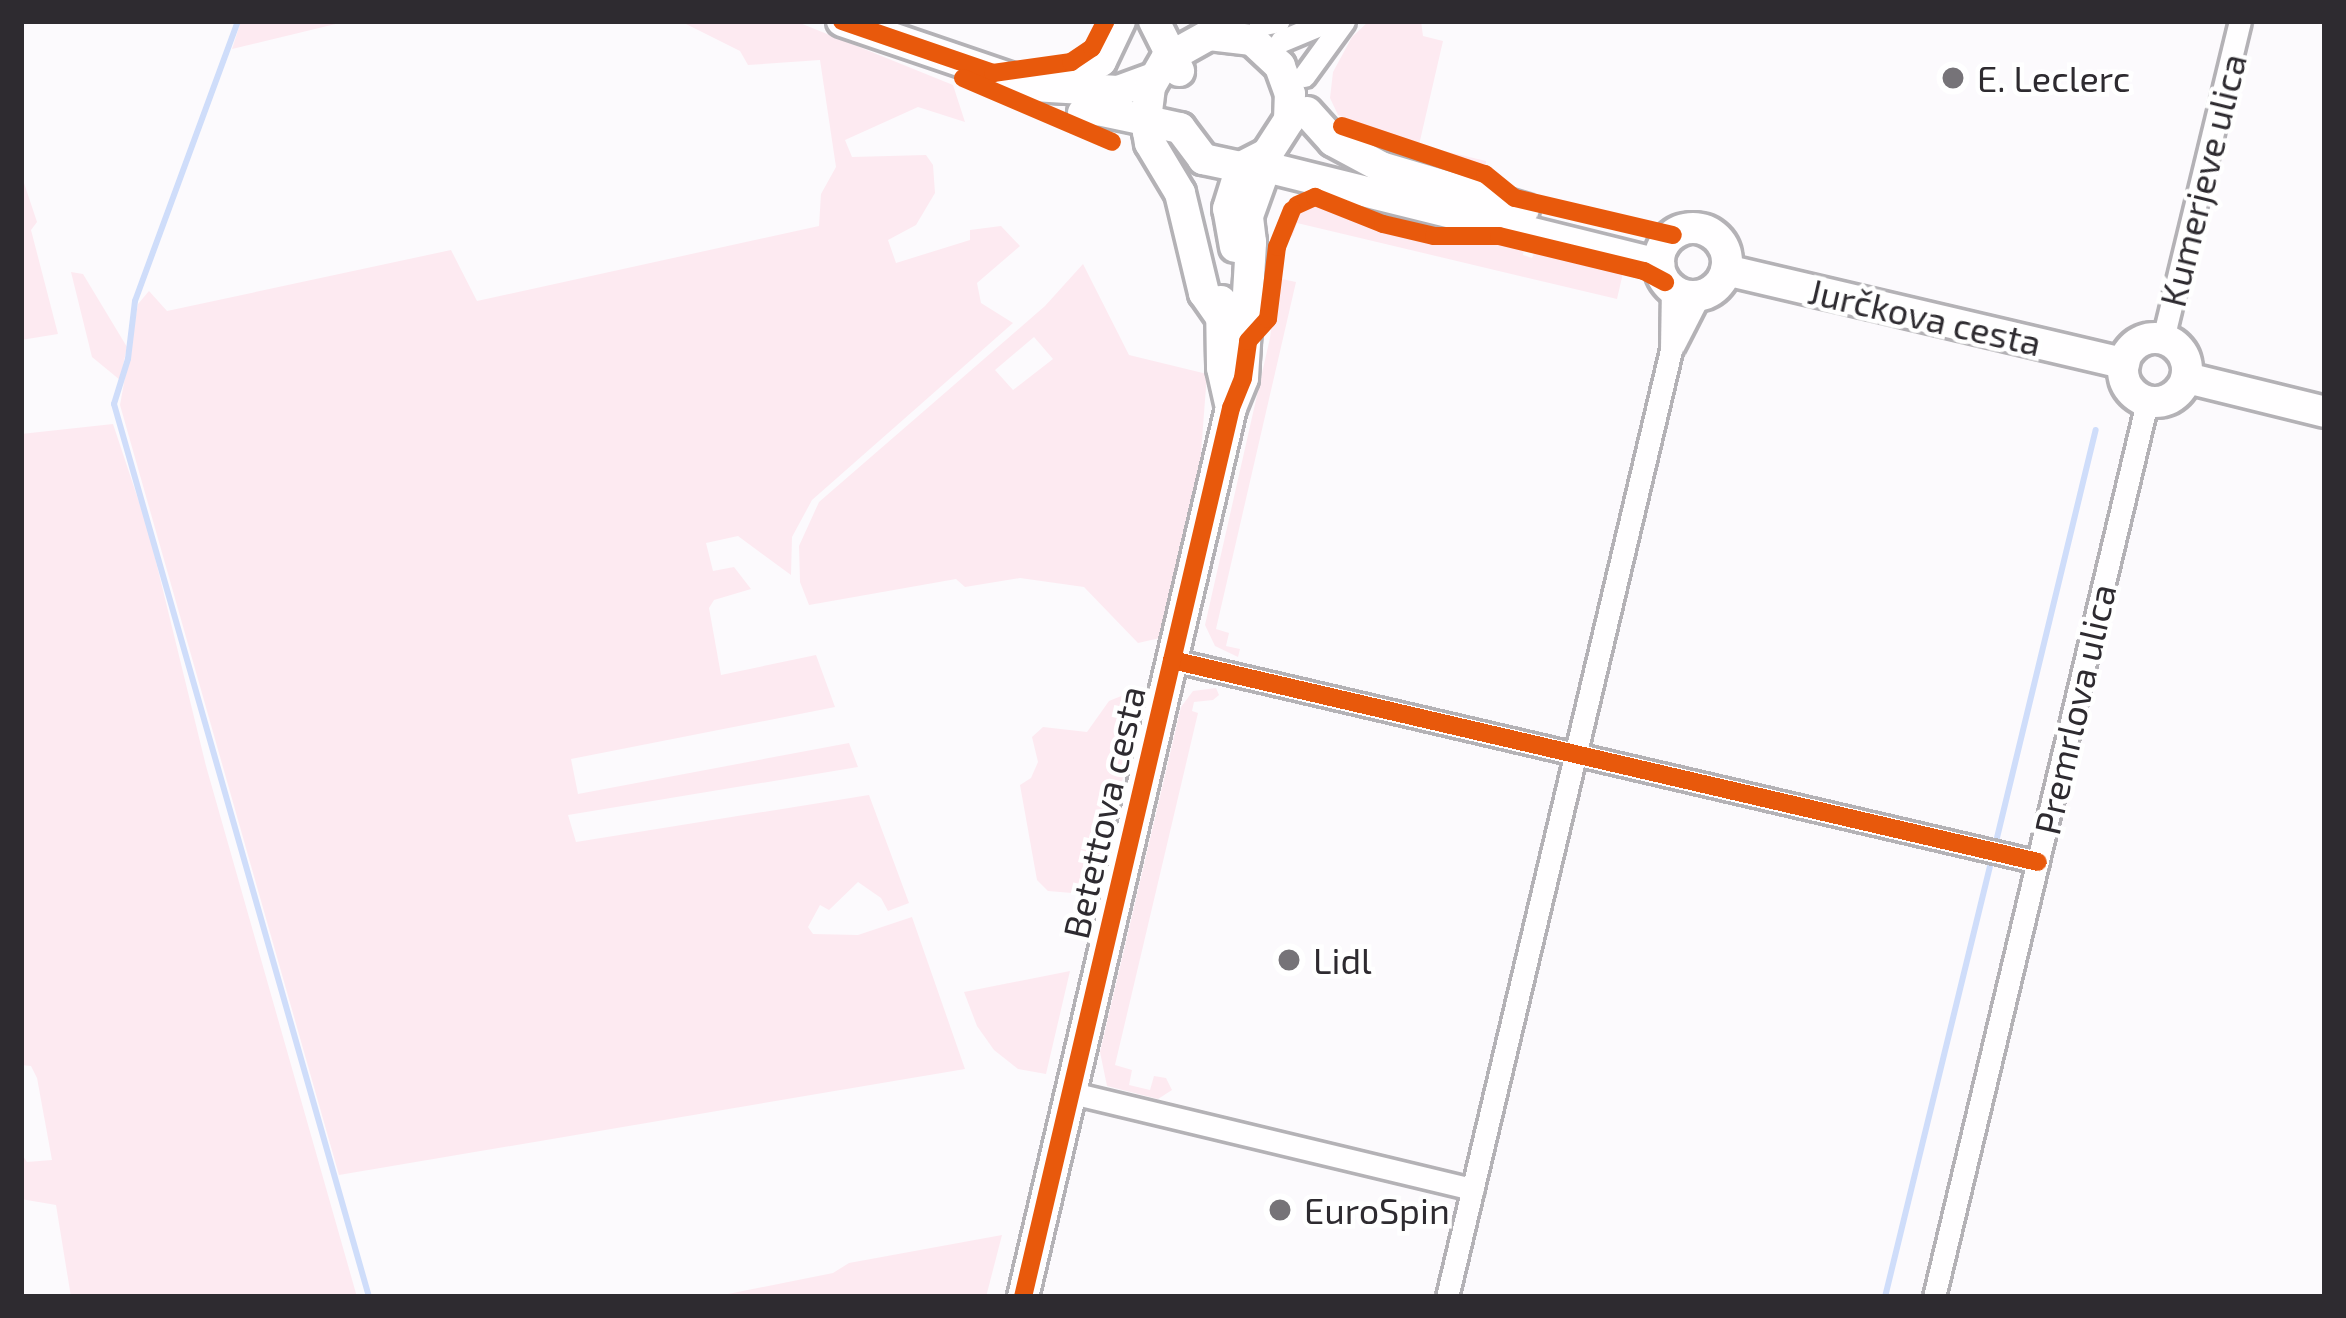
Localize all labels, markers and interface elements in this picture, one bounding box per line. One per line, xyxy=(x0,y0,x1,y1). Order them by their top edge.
street label: Kumerjeve ulica xyxy=(2150,49,2254,311)
place label: E. Leclerc xyxy=(1977,56,2130,100)
marker: E. Leclerc xyxy=(1940,65,1966,91)
street label: Jurčkova cesta xyxy=(1804,268,2046,364)
street label: Premrlova ulica xyxy=(2024,580,2124,838)
street label: Betettova cesta xyxy=(1053,682,1153,942)
place label: Lidl xyxy=(1313,938,1372,982)
marker: Lidl xyxy=(1276,947,1302,973)
place label: EuroSpin xyxy=(1304,1188,1450,1232)
marker: EuroSpin xyxy=(1267,1197,1293,1223)

